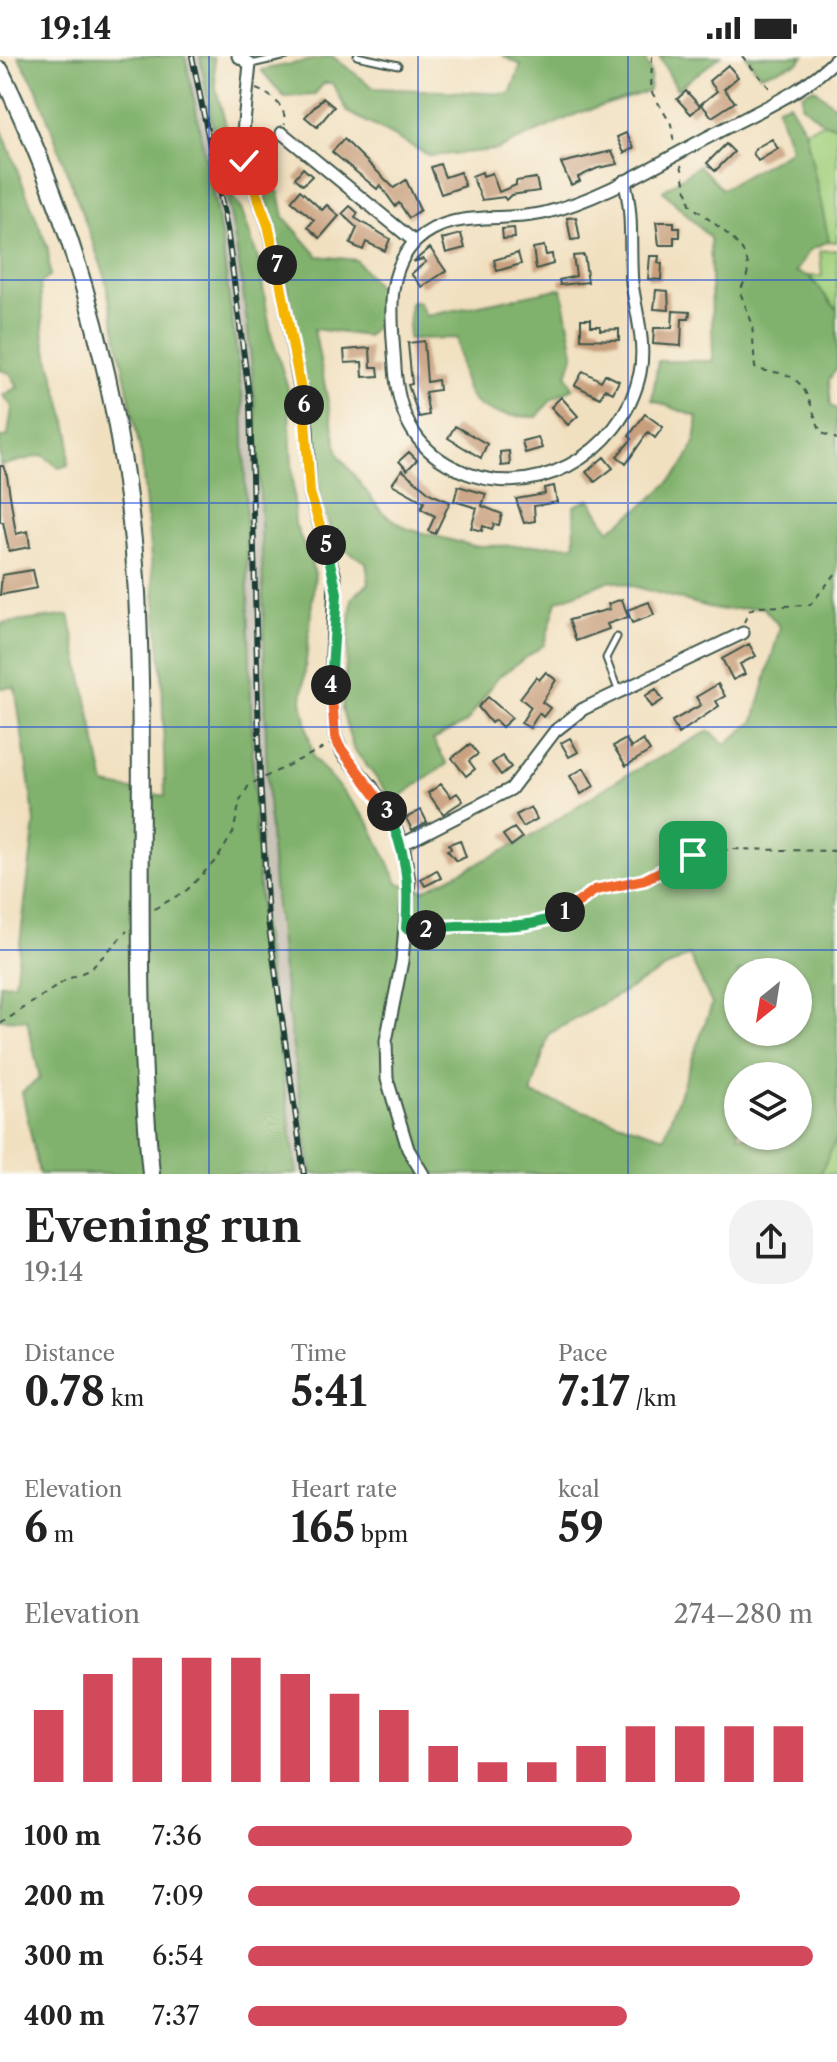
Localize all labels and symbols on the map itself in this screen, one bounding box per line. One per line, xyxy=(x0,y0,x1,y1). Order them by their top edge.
pin xyxy=(210,127,278,195)
pin: 7 xyxy=(257,245,297,285)
pin: 6 xyxy=(284,385,324,425)
pin: 5 xyxy=(306,525,346,565)
pin: 4 xyxy=(311,665,351,705)
pin: 3 xyxy=(367,791,407,831)
pin xyxy=(659,821,727,889)
pin: 1 xyxy=(545,892,585,932)
pin: 2 xyxy=(406,910,446,950)
north arrow xyxy=(724,958,812,1046)

